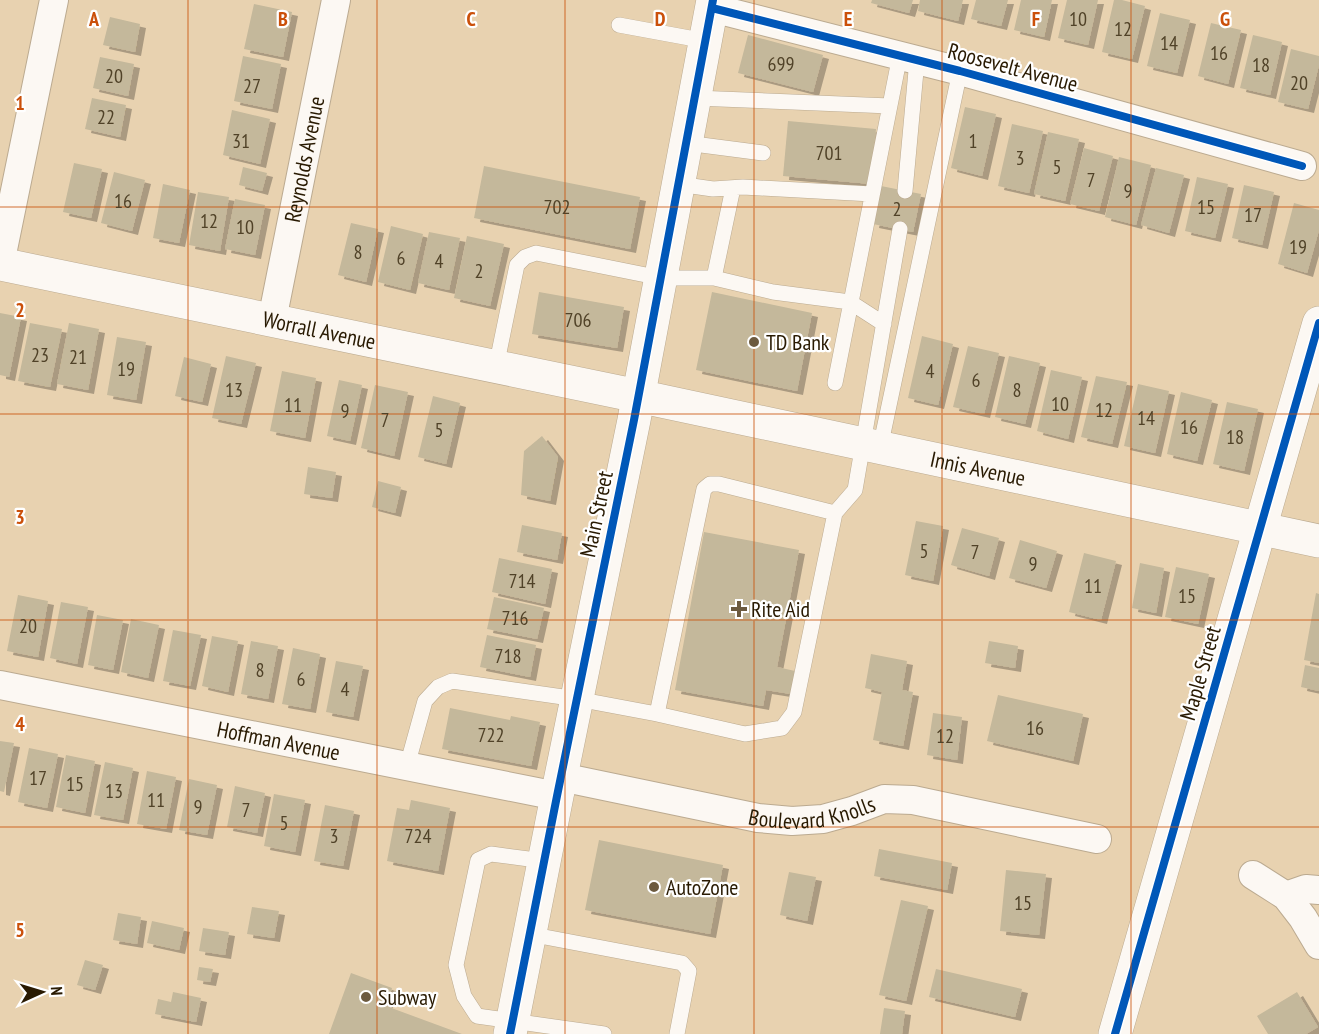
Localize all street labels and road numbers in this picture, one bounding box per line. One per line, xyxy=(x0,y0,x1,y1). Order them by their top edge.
street label: Roosevelt Avenue xyxy=(945,36,1081,98)
street label: Reynolds Avenue xyxy=(278,94,330,225)
street label: Worrall Avenue xyxy=(260,305,378,355)
street label: Innis Avenue xyxy=(928,445,1028,492)
street label: Main Street xyxy=(573,468,619,560)
street label: Maple Street xyxy=(1173,623,1227,723)
street label: Hoffman Avenue xyxy=(214,715,343,766)
street label: Boulevard Knolls xyxy=(746,790,879,835)

